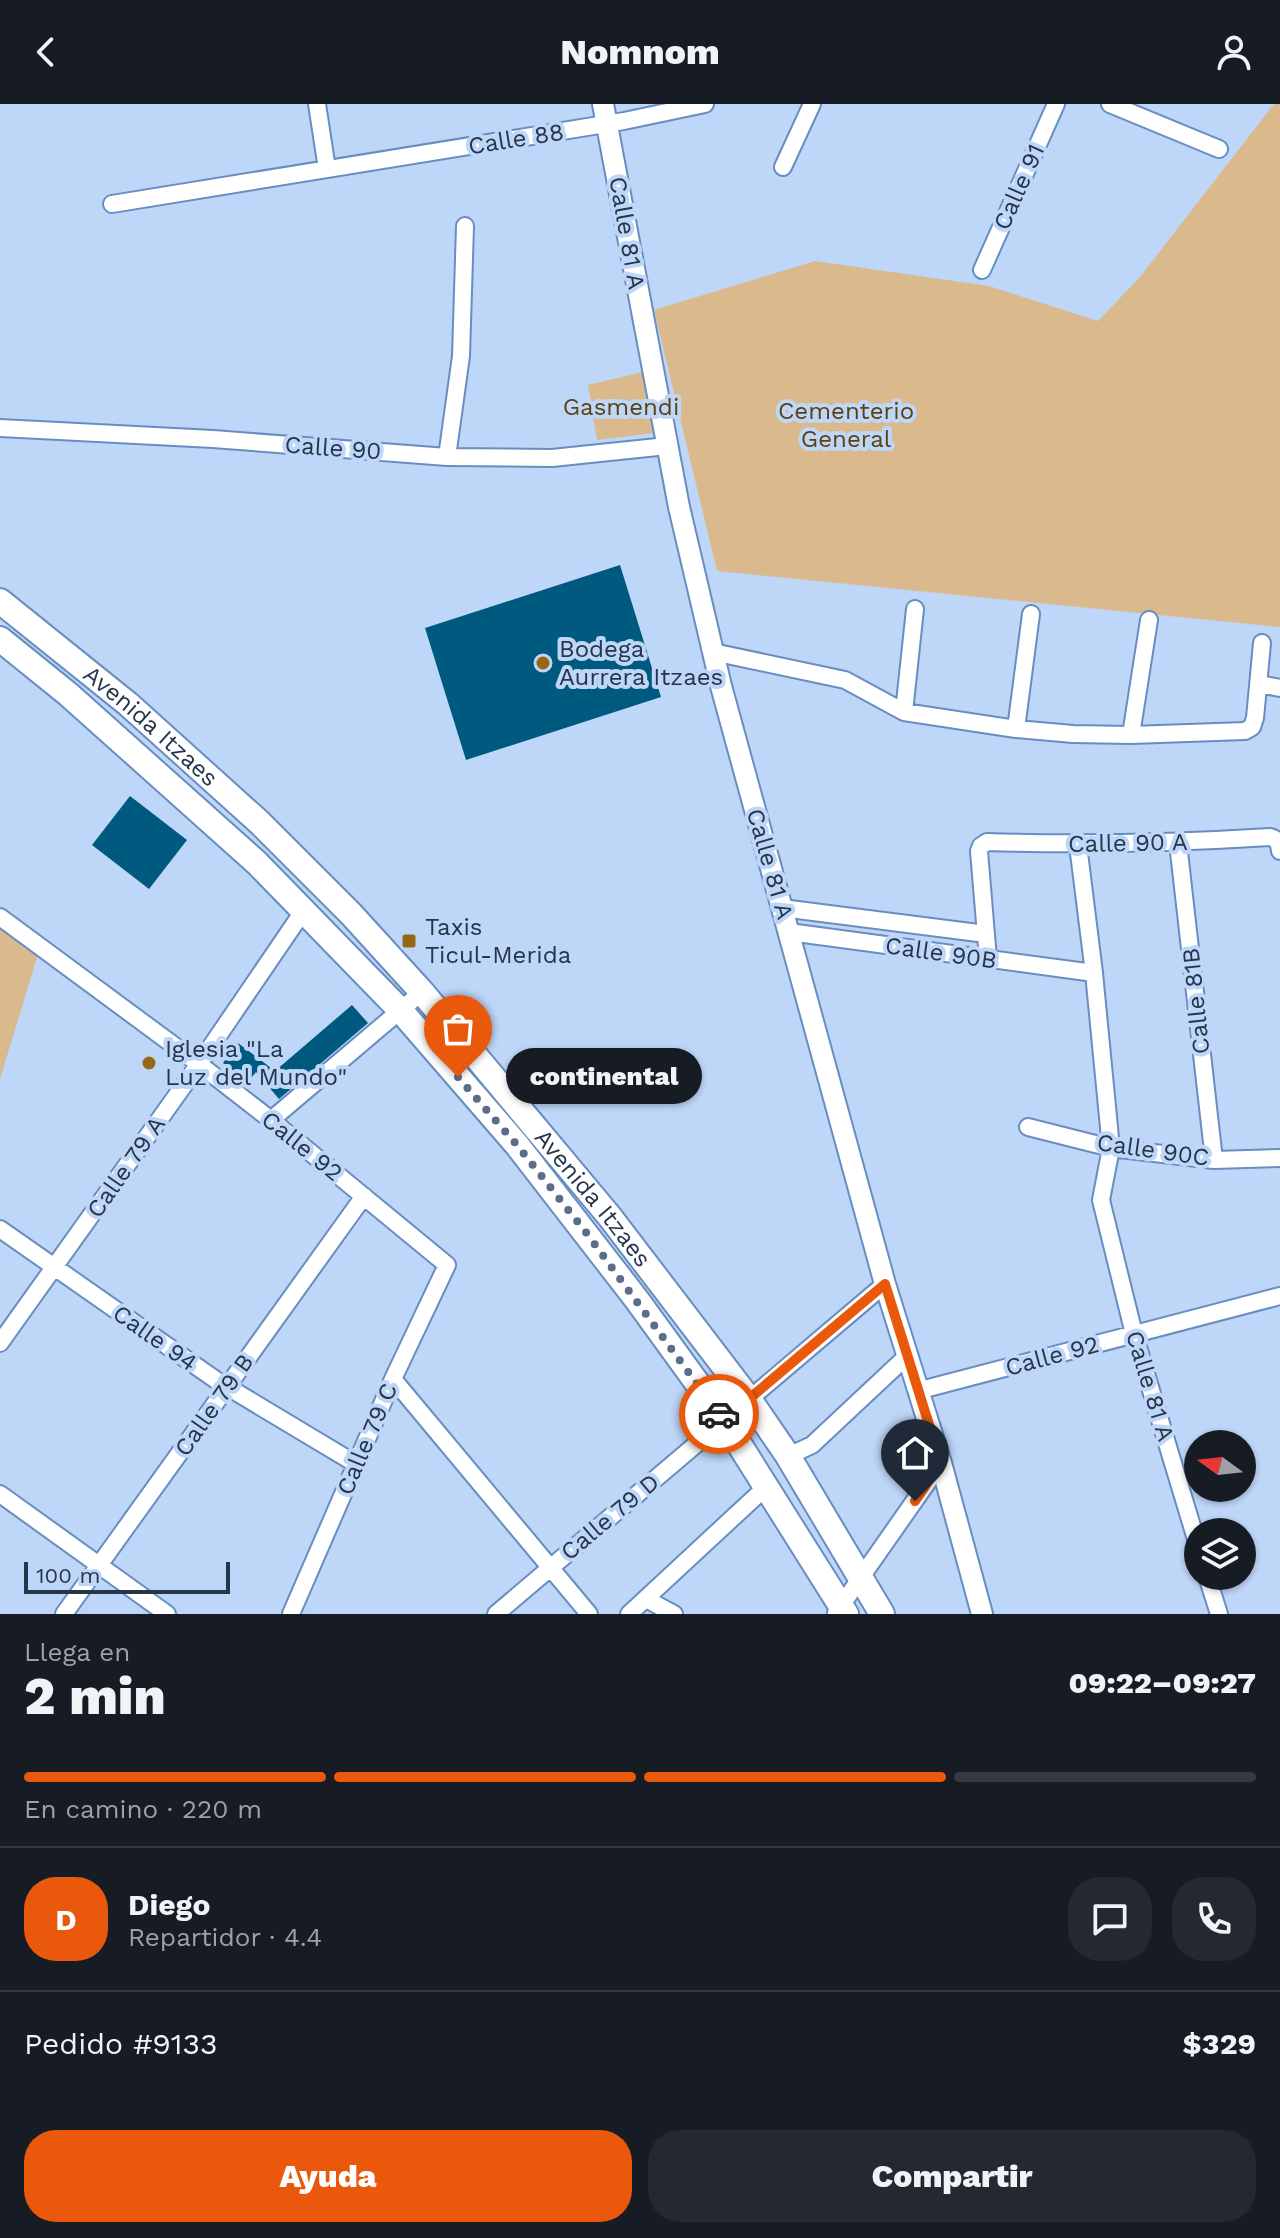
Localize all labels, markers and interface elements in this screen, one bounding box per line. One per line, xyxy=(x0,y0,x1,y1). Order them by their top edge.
icon: back xyxy=(24,30,68,74)
icon: person xyxy=(1212,30,1256,74)
text: Nomnom xyxy=(560,31,720,73)
street label: Calle 88 xyxy=(466,118,566,160)
street label: Calle 91 xyxy=(988,140,1050,234)
street label: Calle 81 A xyxy=(603,174,651,292)
park label: Gasmendi xyxy=(563,393,679,421)
park label: Cementerio General xyxy=(778,397,914,453)
street label: Calle 90 xyxy=(284,431,382,465)
place label: Bodega Aurrera Itzaes xyxy=(559,635,723,691)
marker: Bodega Aurrera Itzaes xyxy=(534,654,552,672)
street label: Avenida Itzaes xyxy=(78,660,224,792)
street label: Calle 81 A xyxy=(741,805,799,923)
street label: Calle 90 A xyxy=(1068,828,1188,858)
place label: Taxis Ticul-Merida xyxy=(425,913,571,969)
street label: Calle 90B xyxy=(884,931,998,975)
marker: Taxis Ticul-Merida xyxy=(400,932,418,950)
street label: Calle 81B xyxy=(1177,947,1215,1055)
pin xyxy=(424,995,492,1077)
icon: bag xyxy=(436,1007,480,1051)
place label: Iglesia "La Luz del Mundo" xyxy=(165,1035,347,1091)
callout: continental xyxy=(506,1049,702,1105)
marker: Iglesia "La Luz del Mundo" xyxy=(140,1054,158,1072)
text: continental xyxy=(530,1061,678,1091)
street label: Calle 92 xyxy=(256,1105,348,1187)
street label: Calle 79 A xyxy=(81,1111,171,1223)
street label: Avenida Itzaes xyxy=(529,1124,657,1272)
street label: Calle 90C xyxy=(1095,1128,1211,1172)
street label: Calle 94 xyxy=(108,1299,202,1377)
street label: Calle 81 A xyxy=(1120,1327,1180,1445)
street label: Calle 92 xyxy=(1002,1330,1102,1382)
street label: Calle 79 B xyxy=(169,1349,259,1461)
courier xyxy=(679,1374,759,1454)
street label: Calle 79 C xyxy=(331,1379,403,1499)
icon: car xyxy=(697,1392,741,1436)
pin xyxy=(881,1419,949,1501)
north arrow xyxy=(1184,1430,1256,1502)
map controls xyxy=(1184,1430,1256,1590)
icon: home xyxy=(893,1431,937,1475)
street label: Calle 79 D xyxy=(555,1468,665,1566)
button: layers xyxy=(1184,1518,1256,1590)
scale bar xyxy=(24,1558,230,1594)
text: 100 m xyxy=(36,1563,100,1588)
text: Llega en xyxy=(24,1637,130,1667)
text: 09:22–09:27 xyxy=(1069,1665,1256,1700)
text: 2 min xyxy=(24,1666,166,1727)
text: En camino · 220 m xyxy=(24,1794,262,1824)
button: chat xyxy=(1068,1877,1152,1961)
button: phone xyxy=(1172,1877,1256,1961)
text: Diego xyxy=(128,1887,210,1922)
text: D xyxy=(55,1902,77,1937)
text: Repartidor · 4.4 xyxy=(128,1922,322,1952)
text: Pedido #9133 xyxy=(24,2026,218,2061)
text: $329 xyxy=(1183,2026,1256,2061)
button: Ayuda xyxy=(24,2130,632,2222)
button: Compartir xyxy=(648,2130,1256,2222)

